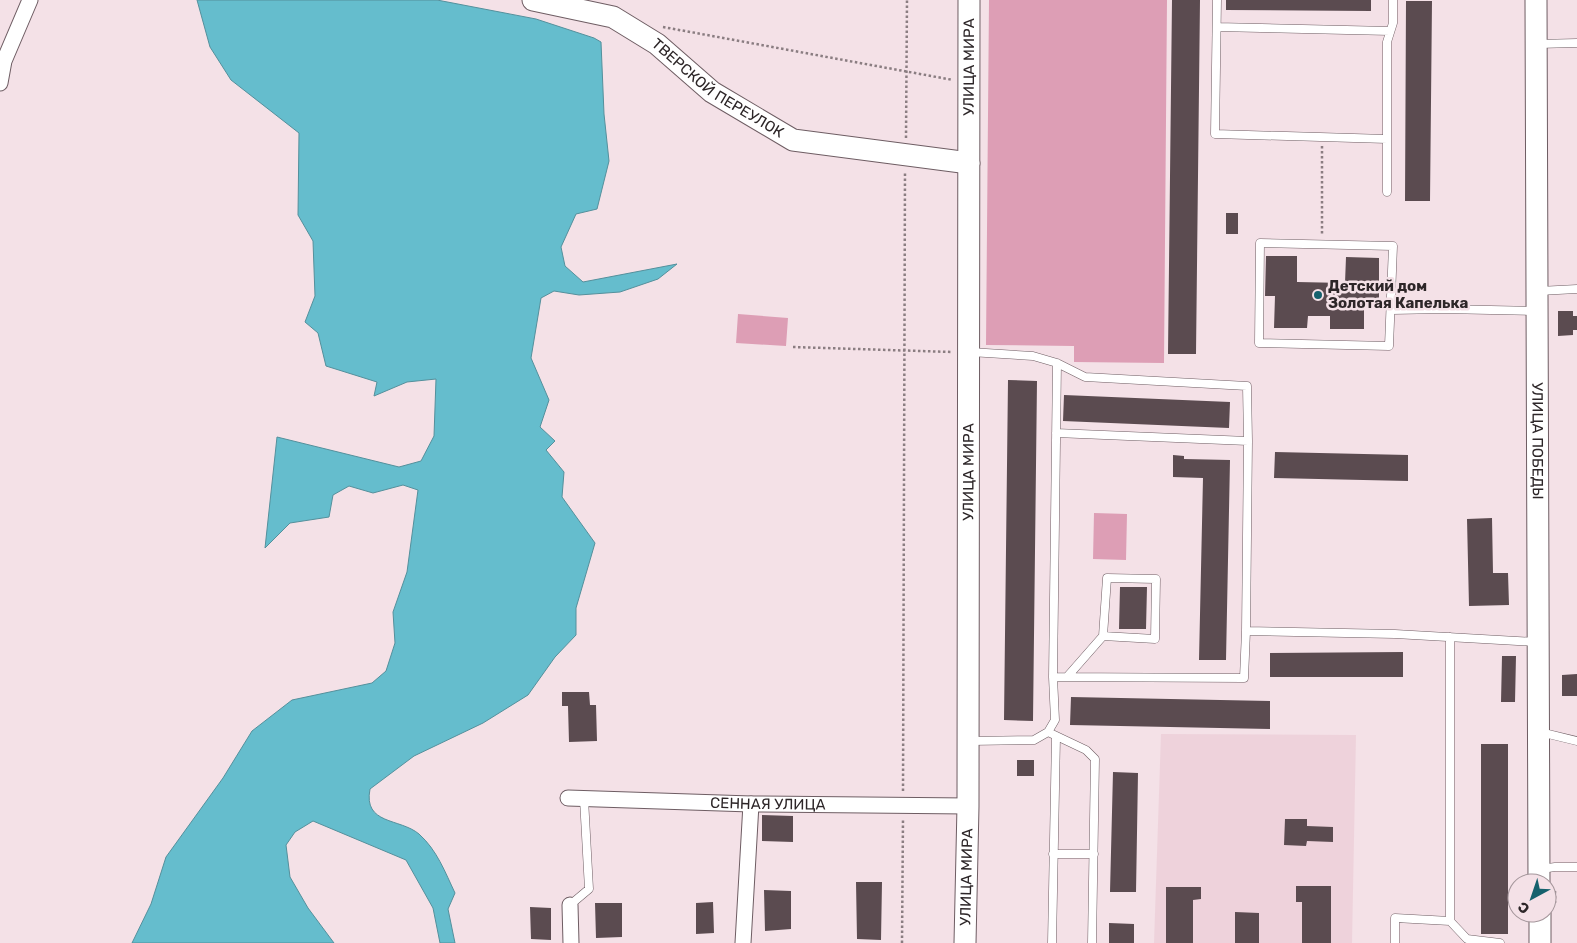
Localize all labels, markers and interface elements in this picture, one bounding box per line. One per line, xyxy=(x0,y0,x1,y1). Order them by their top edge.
street label: УЛИЦА МИРА xyxy=(960,18,978,116)
street label: ТВЕРСКОЙ ПЕРЕУЛОК xyxy=(648,35,787,142)
place label: Детский дом Золотая Капелька xyxy=(1328,277,1468,312)
marker: Детский дом Золотая Капелька xyxy=(1312,289,1324,301)
street label: УЛИЦА ПОБЕДЫ xyxy=(1528,382,1547,500)
street label: УЛИЦА МИРА xyxy=(959,423,977,521)
street label: СЕННАЯ УЛИЦА xyxy=(710,794,826,814)
street label: УЛИЦА МИРА xyxy=(956,828,977,926)
north arrow xyxy=(1507,873,1557,923)
text: С xyxy=(1515,898,1533,917)

